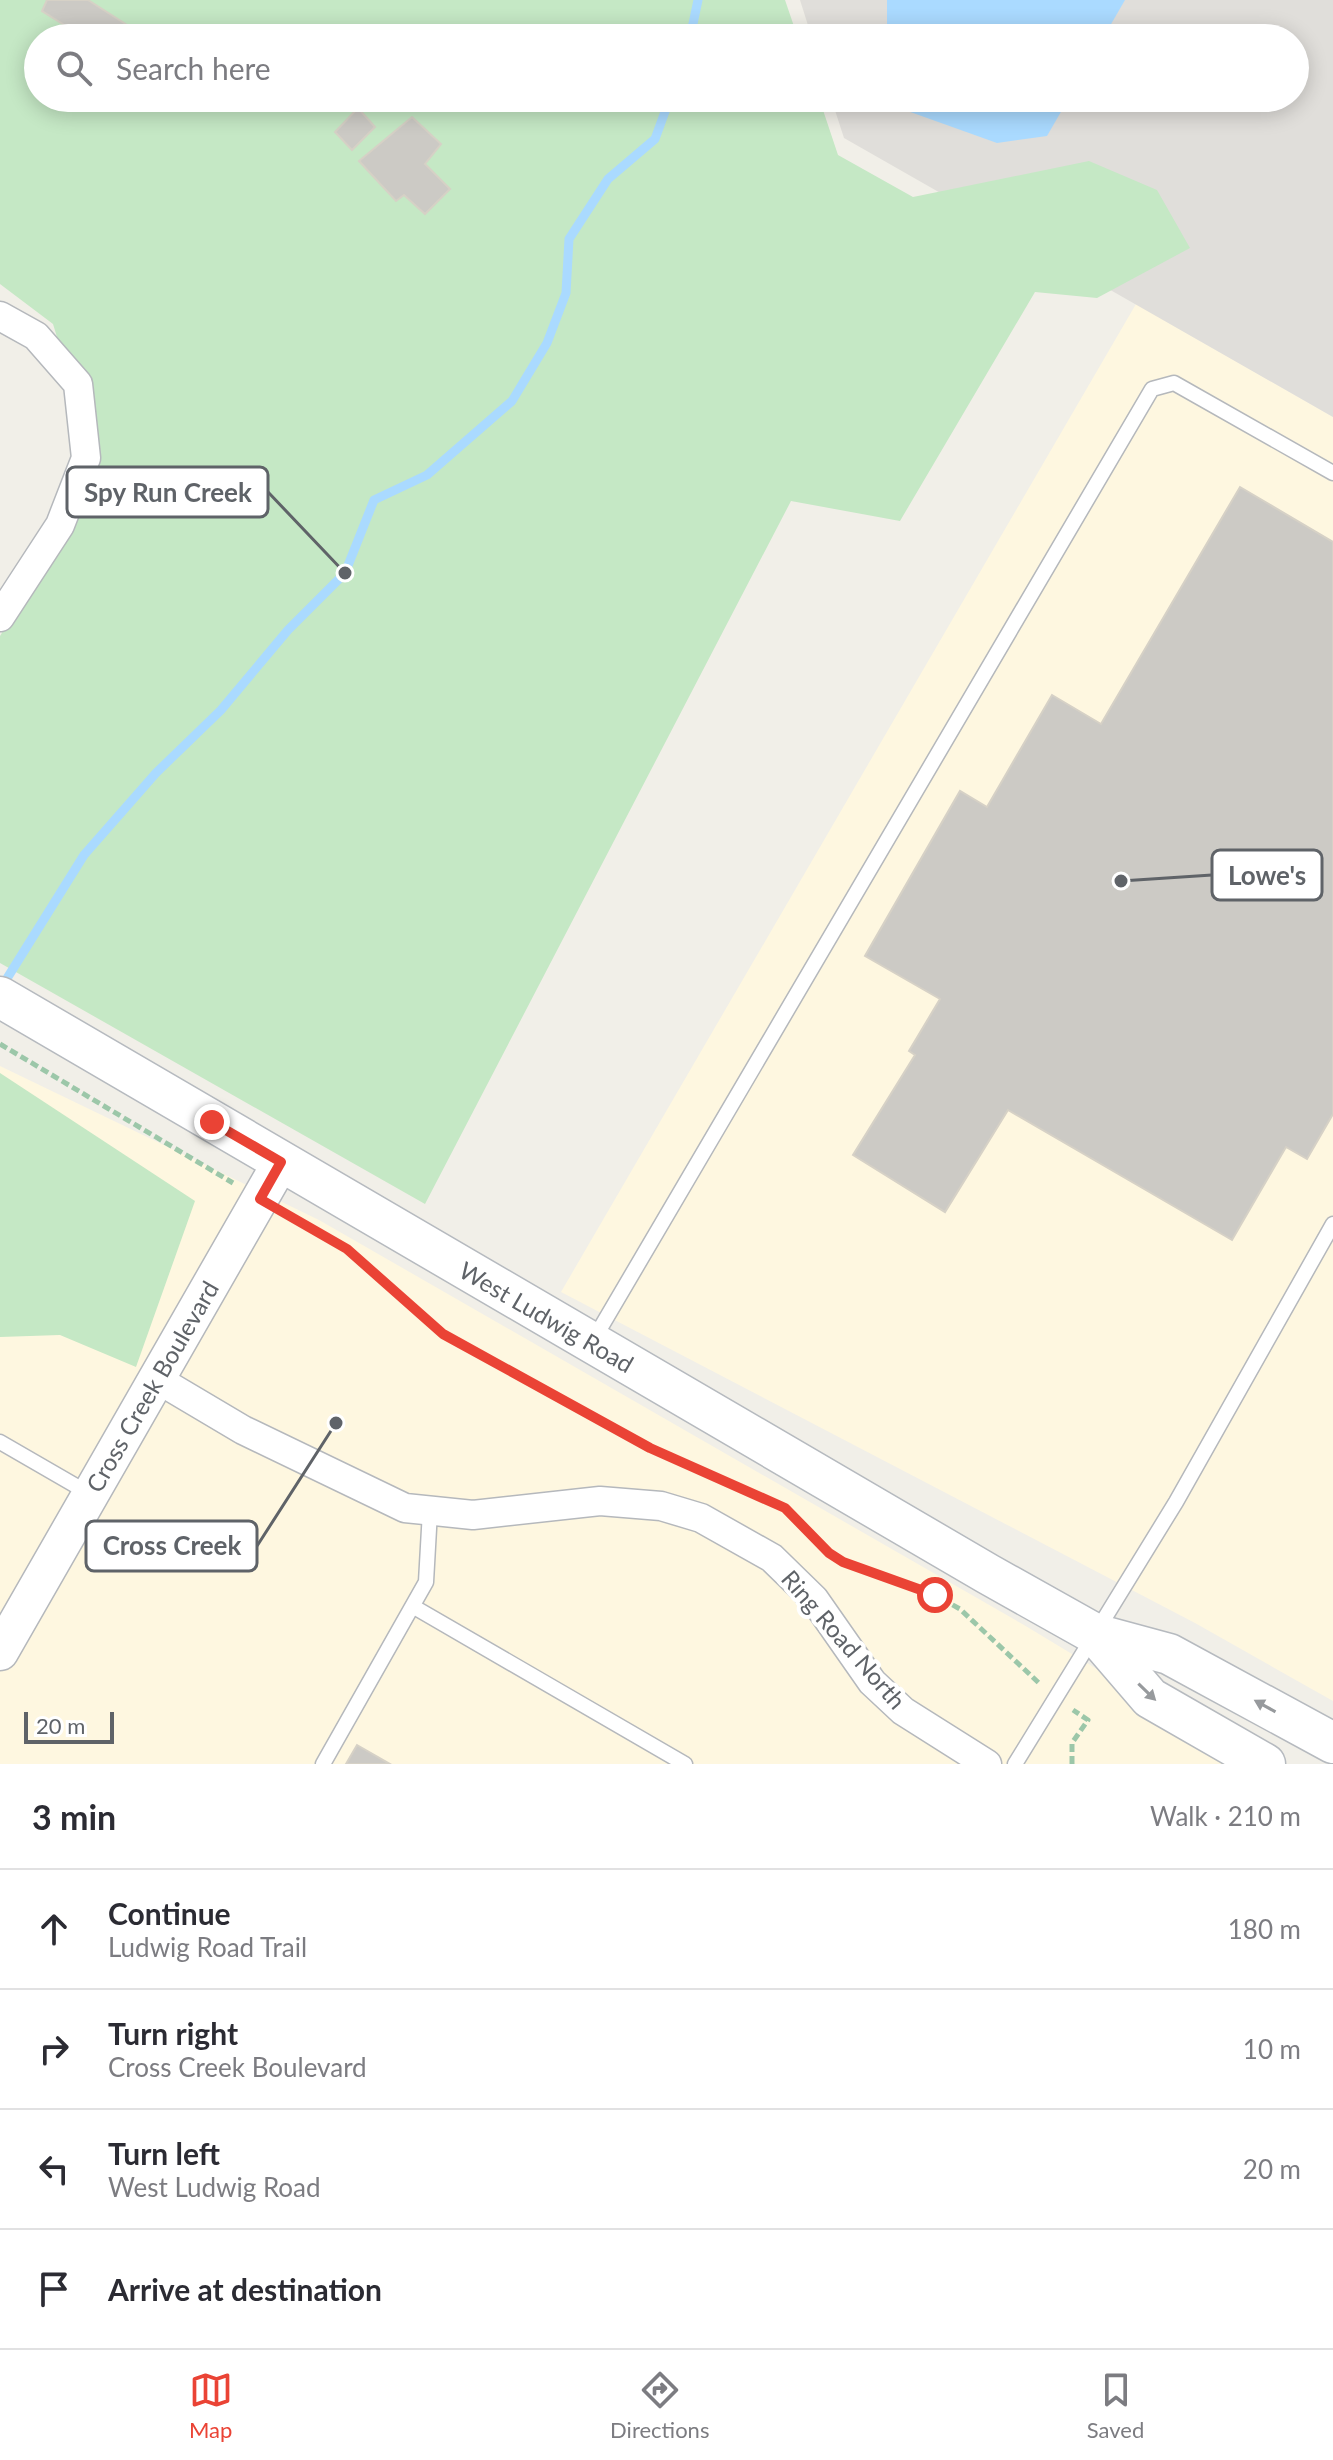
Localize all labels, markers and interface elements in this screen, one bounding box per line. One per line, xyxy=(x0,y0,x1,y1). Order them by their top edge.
search box xyxy=(24,24,1309,112)
icon: search xyxy=(52,46,96,90)
text: Search here xyxy=(116,50,271,86)
callout: Spy Run Creek xyxy=(67,467,268,517)
text: Spy Run Creek xyxy=(84,476,252,508)
callout: Lowe's xyxy=(1212,850,1322,900)
text: Lowe's xyxy=(1228,859,1306,891)
route end xyxy=(194,1104,230,1140)
street label: West Ludwig Road xyxy=(455,1255,639,1378)
street label: Cross Creek Boulevard xyxy=(79,1276,224,1497)
callout: Cross Creek xyxy=(86,1521,257,1571)
text: Cross Creek xyxy=(103,1529,241,1561)
street label: Ring Road North xyxy=(776,1564,912,1714)
route start xyxy=(917,1577,953,1613)
one-way arrow xyxy=(1137,1683,1156,1702)
one-way arrow xyxy=(1253,1699,1276,1713)
scale bar xyxy=(24,1708,114,1744)
text: 20 m xyxy=(36,1712,85,1739)
text: 3 min xyxy=(32,1796,116,1837)
text: Walk · 210 m xyxy=(1150,1800,1301,1832)
text: Continue xyxy=(108,1895,231,1931)
icon: ahead xyxy=(32,1907,76,1951)
text: 180 m xyxy=(1228,1913,1301,1945)
text: Ludwig Road Trail xyxy=(108,1931,307,1963)
text: Turn right xyxy=(108,2015,238,2051)
icon: right xyxy=(32,2027,76,2071)
text: 10 m xyxy=(1243,2033,1301,2065)
text: Cross Creek Boulevard xyxy=(108,2051,367,2083)
text: Turn left xyxy=(108,2135,220,2171)
icon: left xyxy=(32,2147,76,2191)
text: 20 m xyxy=(1243,2153,1301,2185)
text: West Ludwig Road xyxy=(108,2171,321,2203)
icon: arrive xyxy=(32,2267,76,2311)
text: Arrive at destination xyxy=(108,2271,382,2307)
tab: Map xyxy=(189,2368,233,2443)
tab: Directions xyxy=(610,2368,709,2443)
tab: Saved xyxy=(1087,2368,1144,2443)

